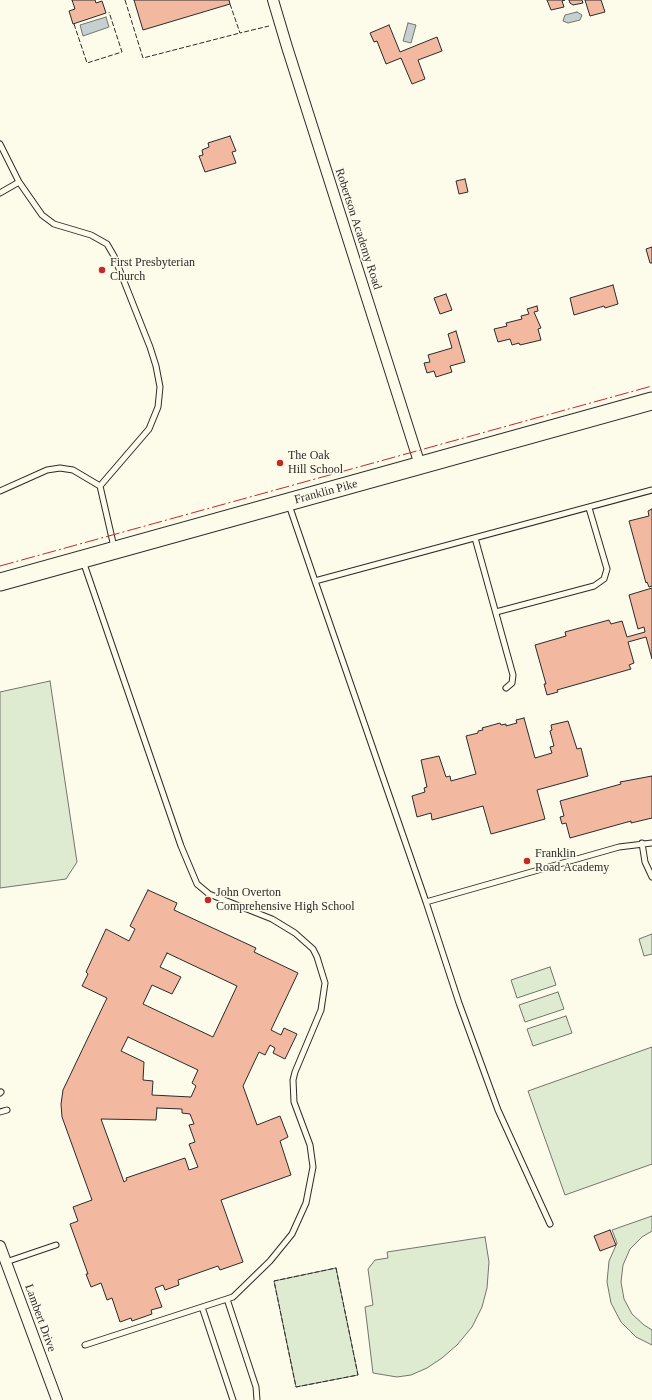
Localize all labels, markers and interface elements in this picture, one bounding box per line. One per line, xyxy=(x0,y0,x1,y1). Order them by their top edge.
street label: Robertson Academy Road xyxy=(332,167,384,291)
place label: First Presbyterian Church xyxy=(110,256,195,284)
marker: First Presbyterian Church xyxy=(97,265,107,275)
place label: The Oak Hill School xyxy=(288,449,343,477)
marker: The Oak Hill School xyxy=(275,458,285,468)
street label: Franklin Pike xyxy=(293,477,359,507)
place label: Franklin Road Academy xyxy=(535,847,609,875)
marker: Franklin Road Academy xyxy=(522,856,532,866)
place label: John Overton Comprehensive High School xyxy=(216,886,355,914)
marker: John Overton Comprehensive High School xyxy=(203,895,213,905)
street label: Lambert Drive xyxy=(21,1282,59,1354)

